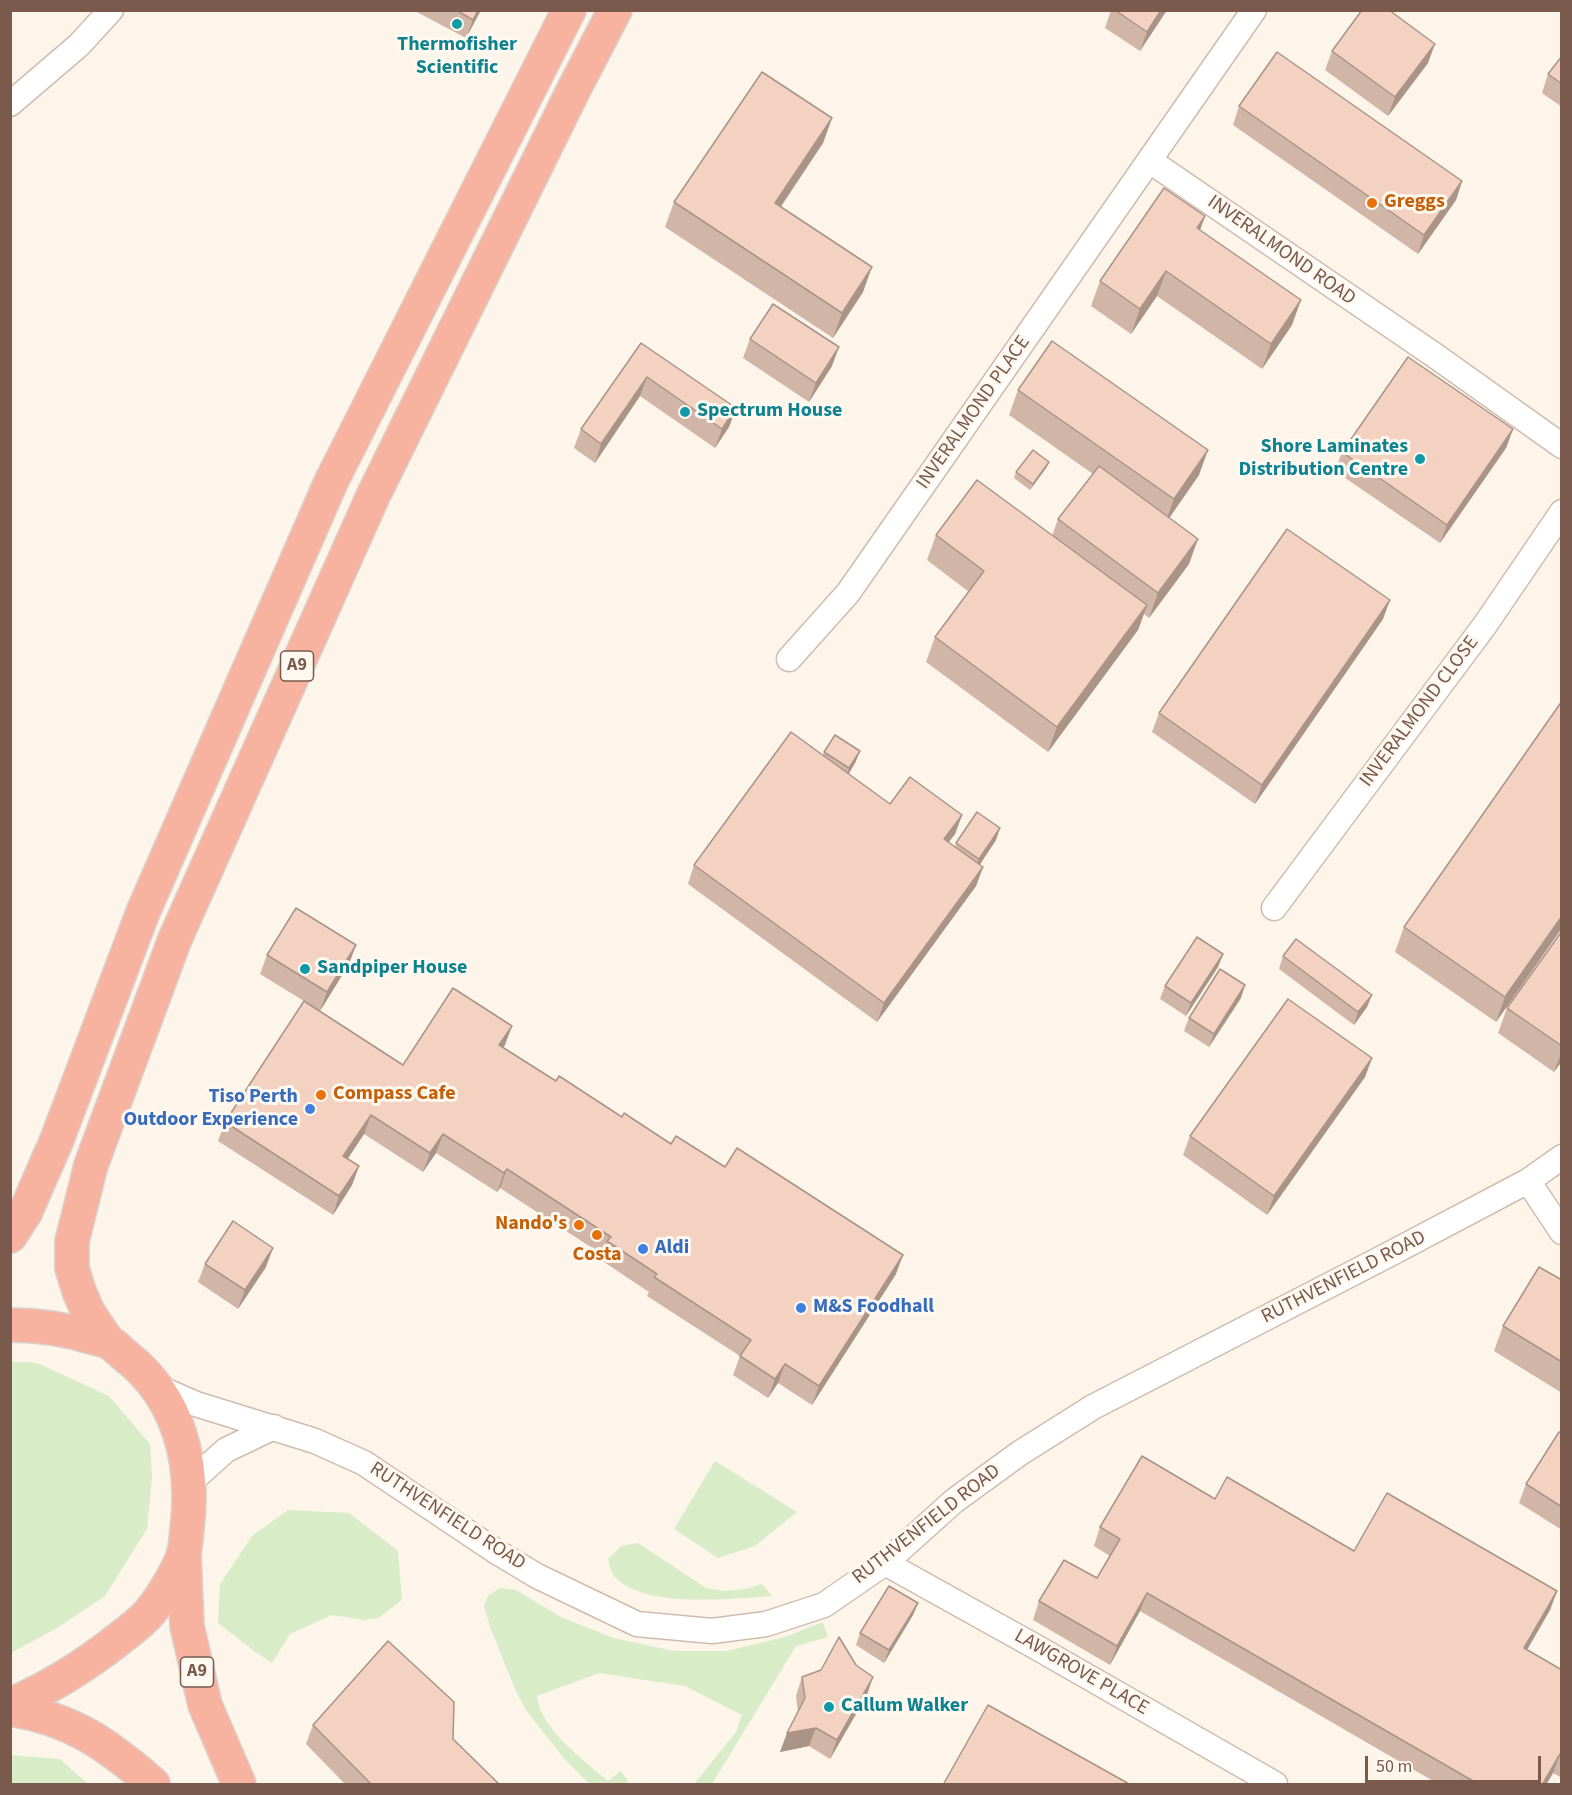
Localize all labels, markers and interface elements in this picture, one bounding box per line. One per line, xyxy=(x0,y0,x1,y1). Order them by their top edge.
marker: Thermofisher Scientific xyxy=(450,17,464,31)
place label: Thermofisher Scientific xyxy=(397,34,517,81)
street label: INVERALMOND ROAD xyxy=(1202,191,1360,311)
place label: Greggs xyxy=(1384,191,1445,215)
marker: Greggs xyxy=(1365,196,1379,210)
street label: INVERALMOND PLACE xyxy=(912,332,1036,494)
place label: Spectrum House xyxy=(697,400,842,424)
marker: Spectrum House xyxy=(678,405,692,419)
place label: Shore Laminates Distribution Centre xyxy=(1238,436,1408,483)
marker: Shore Laminates Distribution Centre xyxy=(1413,452,1427,466)
street label: INVERALMOND CLOSE xyxy=(1355,632,1485,792)
road number: A9 xyxy=(280,651,314,681)
place label: Sandpiper House xyxy=(317,957,467,981)
marker: Sandpiper House xyxy=(298,962,312,976)
place label: Compass Cafe xyxy=(333,1083,456,1107)
place label: Tiso Perth Outdoor Experience xyxy=(123,1086,298,1133)
marker: Compass Cafe xyxy=(314,1088,328,1102)
marker: Tiso Perth Outdoor Experience xyxy=(303,1102,317,1116)
place label: Nando's xyxy=(495,1213,567,1237)
marker: Nando's xyxy=(572,1218,586,1232)
street label: RUTHVENFIELD ROAD xyxy=(1258,1226,1430,1330)
marker: Costa xyxy=(590,1228,604,1242)
place label: Aldi xyxy=(655,1237,689,1261)
marker: Aldi xyxy=(636,1242,650,1256)
place label: Costa xyxy=(573,1244,621,1268)
place label: M&S Foodhall xyxy=(813,1296,934,1320)
marker: M&S Foodhall xyxy=(794,1301,808,1315)
street label: RUTHVENFIELD ROAD xyxy=(365,1458,529,1576)
street label: RUTHVENFIELD ROAD xyxy=(848,1460,1006,1590)
street label: LAWGROVE PLACE xyxy=(1009,1625,1153,1721)
road number: A9 xyxy=(180,1657,214,1687)
place label: Callum Walker xyxy=(841,1695,968,1719)
marker: Callum Walker xyxy=(822,1700,836,1714)
scale bar xyxy=(1368,1744,1544,1782)
text: 50 m xyxy=(1376,1754,1412,1779)

